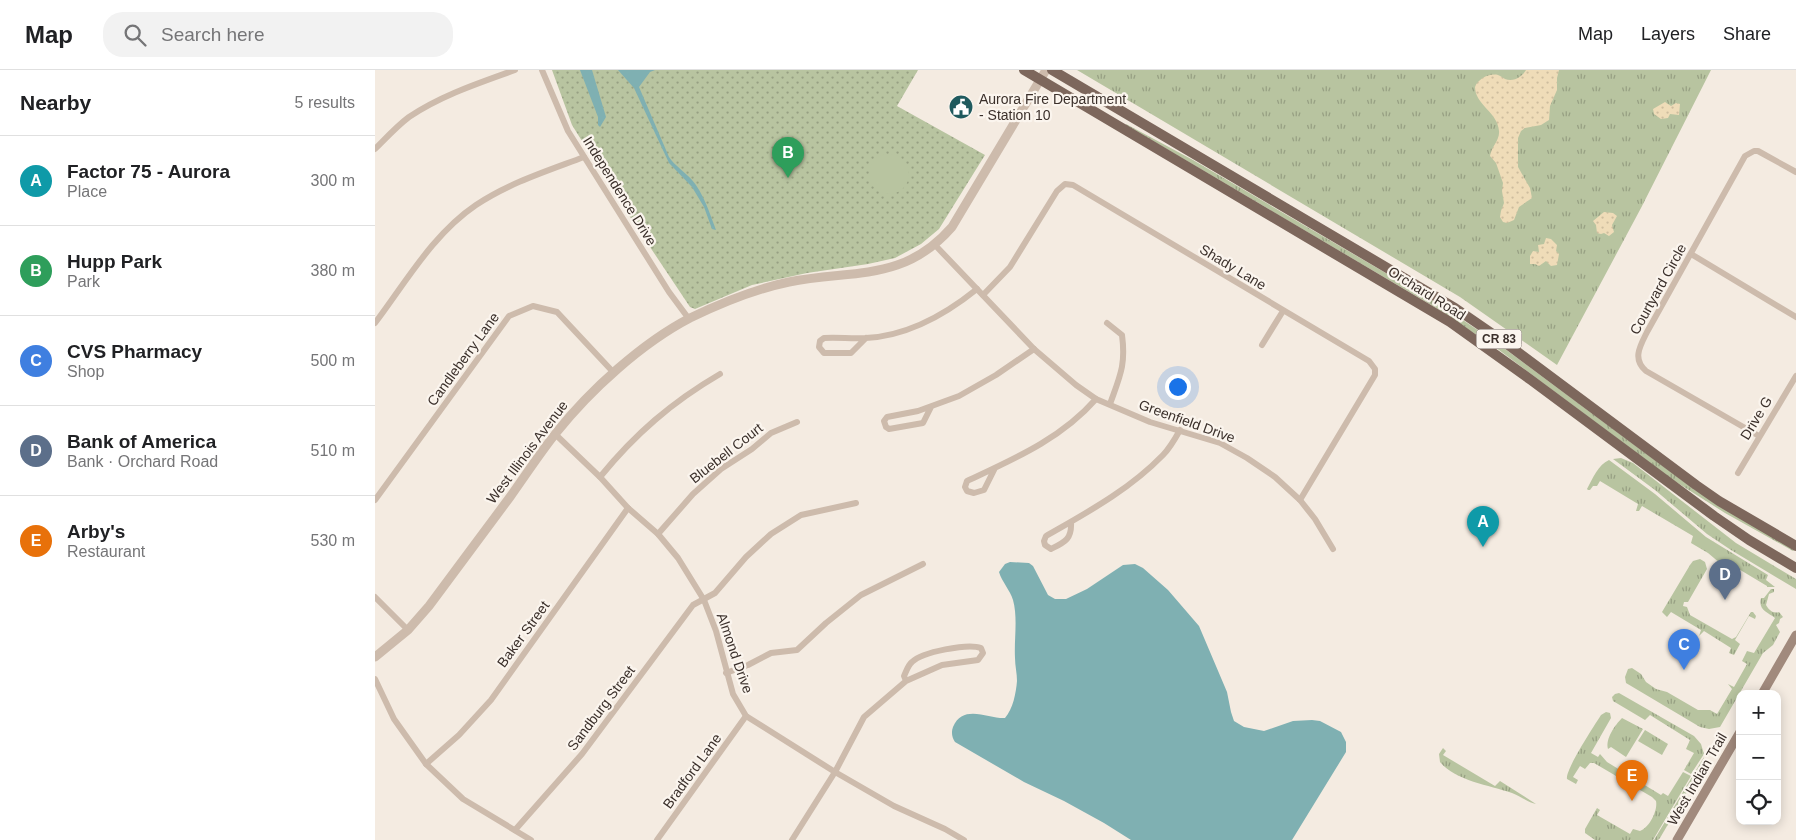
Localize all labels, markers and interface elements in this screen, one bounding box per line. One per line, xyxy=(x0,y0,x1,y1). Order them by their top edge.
search box xyxy=(103,12,453,57)
text: Map xyxy=(25,21,73,48)
icon: search xyxy=(121,21,149,49)
text: Search here xyxy=(161,24,265,45)
text: Map xyxy=(1578,24,1613,44)
text: Layers xyxy=(1641,24,1695,44)
text: Share xyxy=(1723,24,1771,44)
text: Nearby xyxy=(20,91,91,114)
place label: Aurora Fire Department - Station 10 xyxy=(979,91,1126,123)
text: 5 results xyxy=(295,94,355,111)
public building icon: Aurora Fire Department - Station 10 xyxy=(948,94,974,120)
street label: Independence Drive xyxy=(580,134,660,249)
pin: B xyxy=(772,137,804,178)
text: Factor 75 - Aurora xyxy=(67,161,230,182)
text: A xyxy=(30,172,42,189)
text: 300 m xyxy=(311,172,355,189)
text: Place xyxy=(67,183,107,200)
street label: Shady Lane xyxy=(1197,241,1269,293)
street label: Courtyard Circle xyxy=(1626,241,1690,337)
text: Hupp Park xyxy=(67,251,162,272)
text: B xyxy=(30,262,42,279)
text: 380 m xyxy=(311,262,355,279)
street label: Orchard Road xyxy=(1385,263,1469,323)
text: Park xyxy=(67,273,100,290)
street label: Candleberry Lane xyxy=(424,309,502,409)
road number: CR 83 xyxy=(1477,330,1521,348)
text: CVS Pharmacy xyxy=(67,341,202,362)
text: C xyxy=(30,352,42,369)
text: 500 m xyxy=(311,352,355,369)
text: Shop xyxy=(67,363,104,380)
your location xyxy=(1165,374,1191,400)
street label: Drive G xyxy=(1737,394,1775,442)
street label: Greenfield Drive xyxy=(1137,396,1237,446)
street label: West Illinois Avenue xyxy=(483,397,571,507)
street label: Bluebell Court xyxy=(686,420,766,486)
text: Bank of America xyxy=(67,431,216,452)
text: D xyxy=(30,442,42,459)
text: 510 m xyxy=(311,442,355,459)
text: Bank · Orchard Road xyxy=(67,453,218,470)
pin: A xyxy=(1467,506,1499,547)
text: Arby's xyxy=(67,521,125,542)
text: E xyxy=(31,532,41,549)
text: 530 m xyxy=(311,532,355,549)
text: Restaurant xyxy=(67,543,145,560)
pin: D xyxy=(1709,559,1741,600)
street label: Baker Street xyxy=(494,598,552,670)
street label: Almond Drive xyxy=(714,611,756,696)
pin: C xyxy=(1668,629,1700,670)
street label: Sandburg Street xyxy=(564,662,638,754)
map controls xyxy=(1736,690,1781,825)
button: + xyxy=(1736,690,1781,735)
street label: Bradford Lane xyxy=(659,730,725,812)
street label: West Indian Trail xyxy=(1664,730,1730,828)
button: − xyxy=(1736,735,1781,780)
pin: E xyxy=(1616,760,1648,801)
button: locate xyxy=(1736,780,1781,825)

